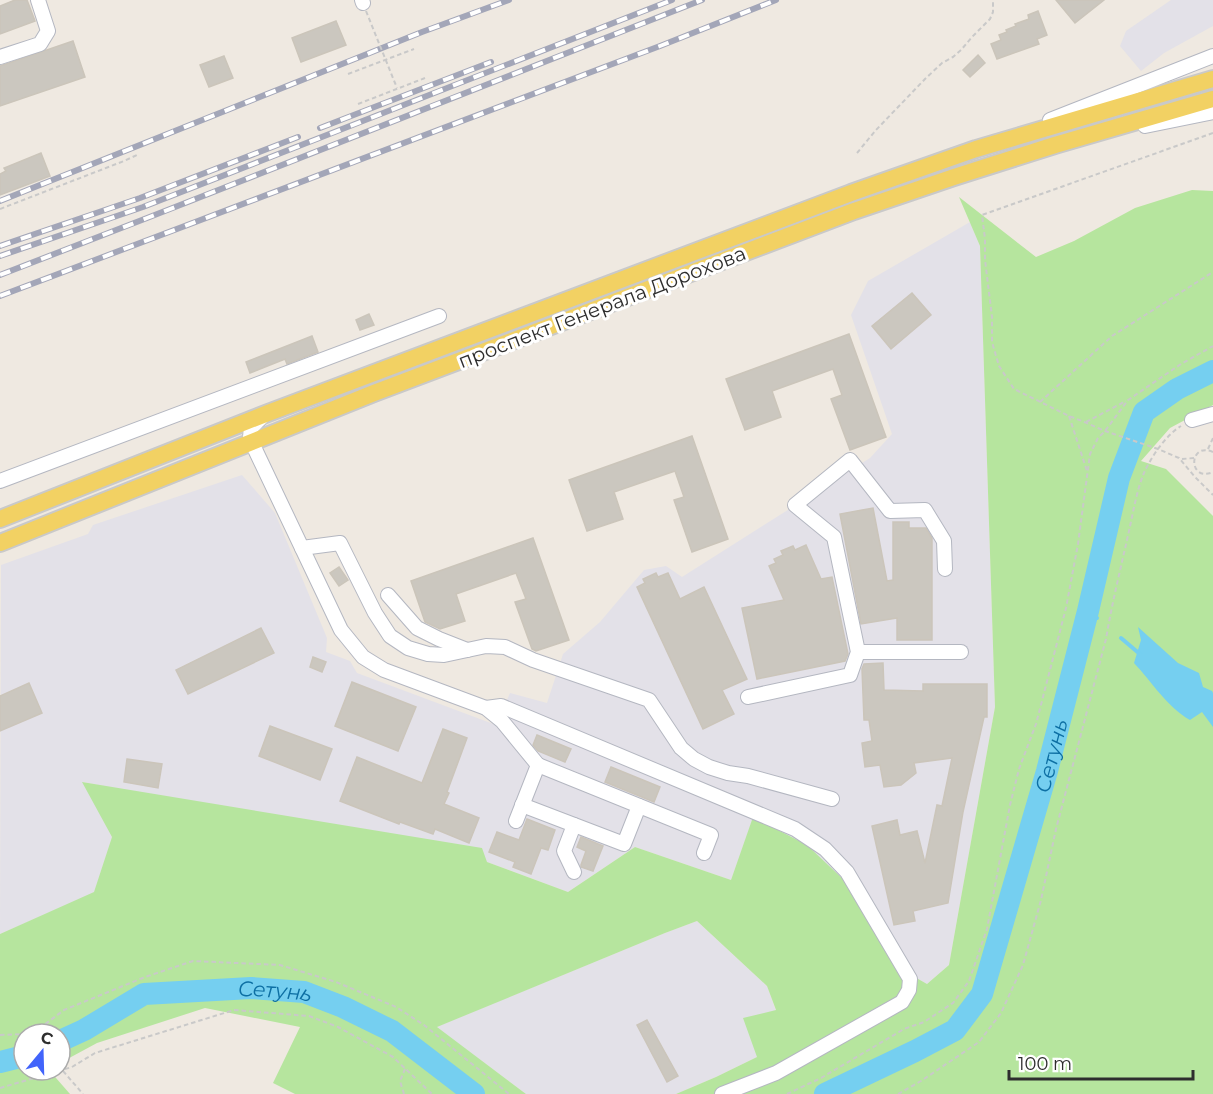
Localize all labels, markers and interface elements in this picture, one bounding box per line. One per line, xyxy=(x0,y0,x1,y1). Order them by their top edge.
street label: проспект Генерала Дорохова xyxy=(455,241,749,373)
water label: Сетунь xyxy=(1029,716,1072,795)
water label: Сетунь xyxy=(237,975,317,1007)
north arrow xyxy=(12,1022,72,1082)
text: С xyxy=(38,1027,56,1049)
scale bar xyxy=(1009,1043,1194,1081)
text: 100 m xyxy=(1018,1053,1072,1075)

